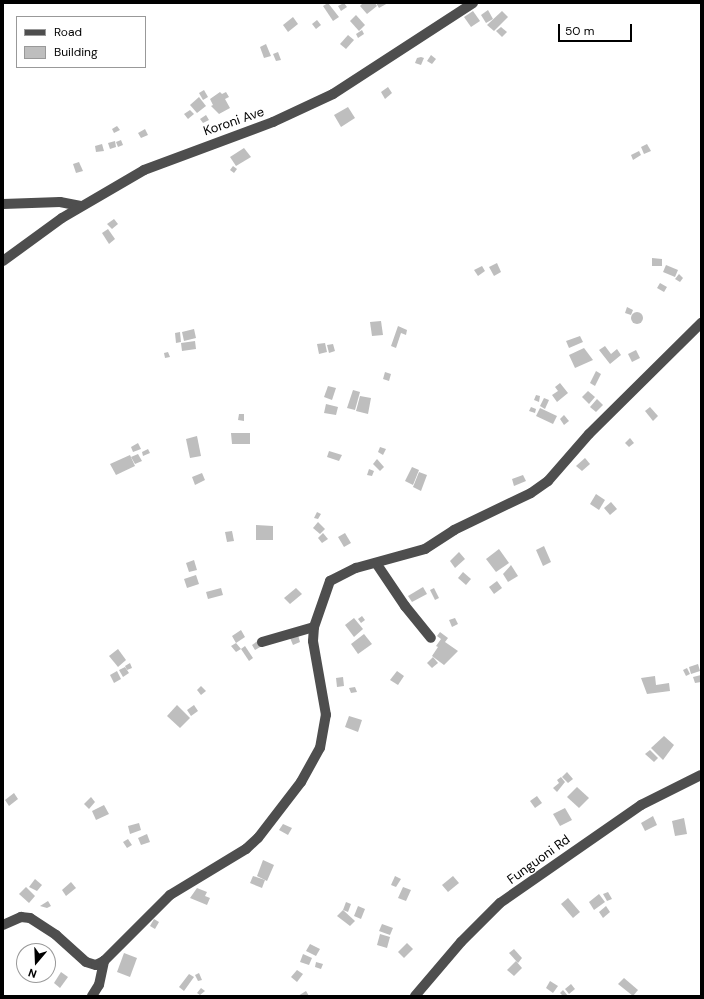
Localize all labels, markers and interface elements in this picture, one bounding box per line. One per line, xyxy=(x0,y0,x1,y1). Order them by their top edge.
legend xyxy=(16,16,146,68)
scale bar xyxy=(560,16,634,42)
text: 50 m xyxy=(565,23,594,39)
text: Road xyxy=(54,24,82,40)
text: Building xyxy=(54,44,98,60)
street label: Koroni Ave xyxy=(202,104,266,140)
street label: Funguoni Rd xyxy=(505,832,573,888)
north arrow xyxy=(16,943,56,983)
text: N xyxy=(26,965,38,981)

